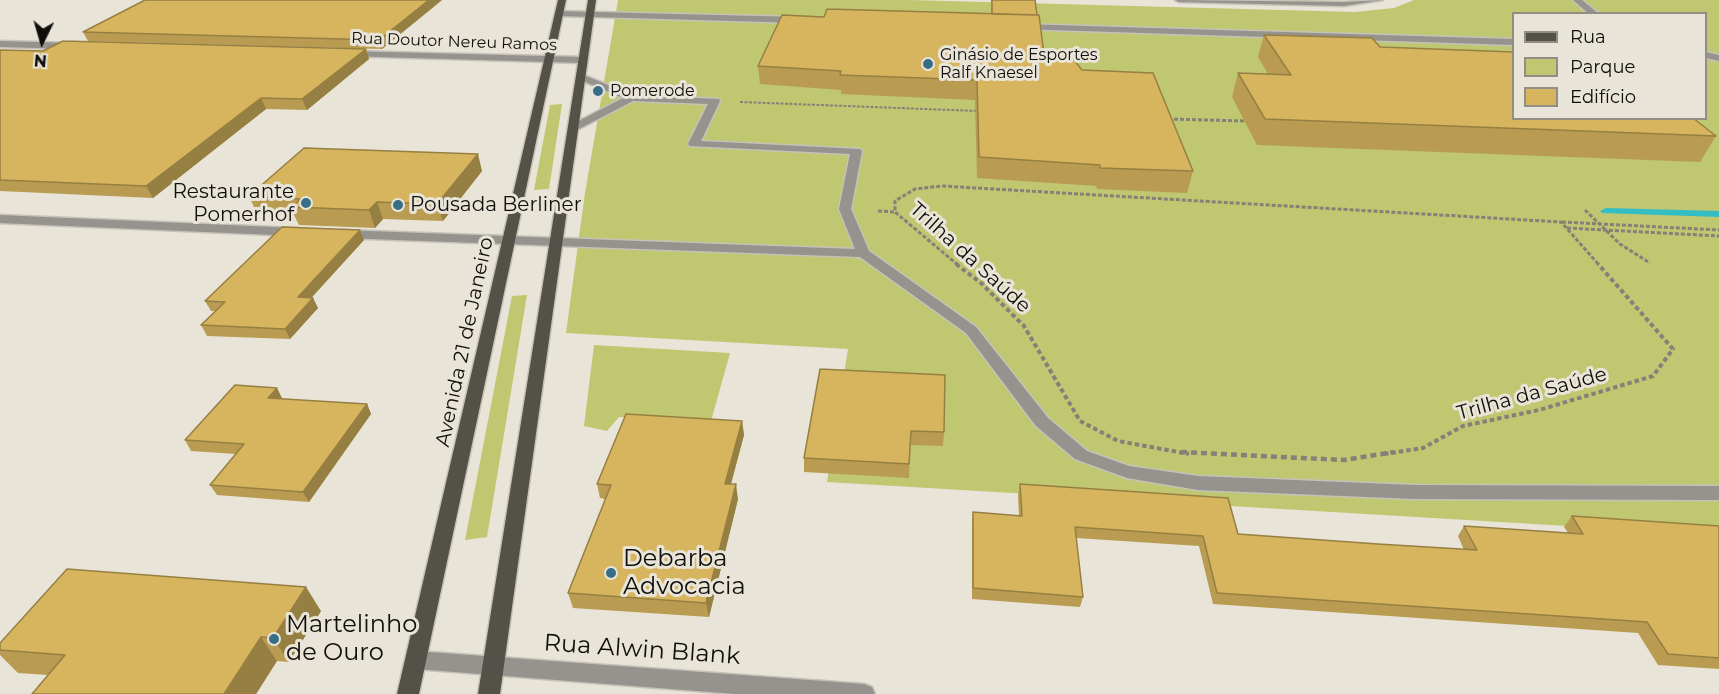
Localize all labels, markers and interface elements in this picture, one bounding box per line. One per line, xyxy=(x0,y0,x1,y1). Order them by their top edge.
north arrow xyxy=(12,12,72,72)
legend xyxy=(1512,12,1707,120)
text: Rua xyxy=(1570,26,1606,48)
street label: Rua Doutor Nereu Ramos xyxy=(351,29,557,55)
place label: Ginásio de Esportes Ralf Knaesel xyxy=(940,45,1098,83)
text: N xyxy=(33,50,48,70)
text: Parque xyxy=(1570,56,1635,78)
marker: Ginásio de Esportes Ralf Knaesel xyxy=(921,57,935,71)
place label: Pomerode xyxy=(610,81,695,101)
marker: Pomerode xyxy=(591,84,605,98)
text: Edifício xyxy=(1570,86,1636,108)
place label: Restaurante Pomerhof xyxy=(172,180,294,227)
place label: Pousada Berliner xyxy=(410,193,582,217)
marker: Restaurante Pomerhof xyxy=(299,196,313,210)
marker: Pousada Berliner xyxy=(391,198,405,212)
street label: Trilha da Saúde xyxy=(905,198,1035,318)
street label: Avenida 21 de Janeiro xyxy=(431,235,499,449)
street label: Trilha da Saúde xyxy=(1454,362,1610,426)
place label: Debarba Advocacia xyxy=(623,545,746,601)
marker: Debarba Advocacia xyxy=(604,566,618,580)
place label: Martelinho de Ouro xyxy=(286,611,417,667)
street label: Rua Alwin Blank xyxy=(543,629,741,671)
marker: Martelinho de Ouro xyxy=(267,632,281,646)

